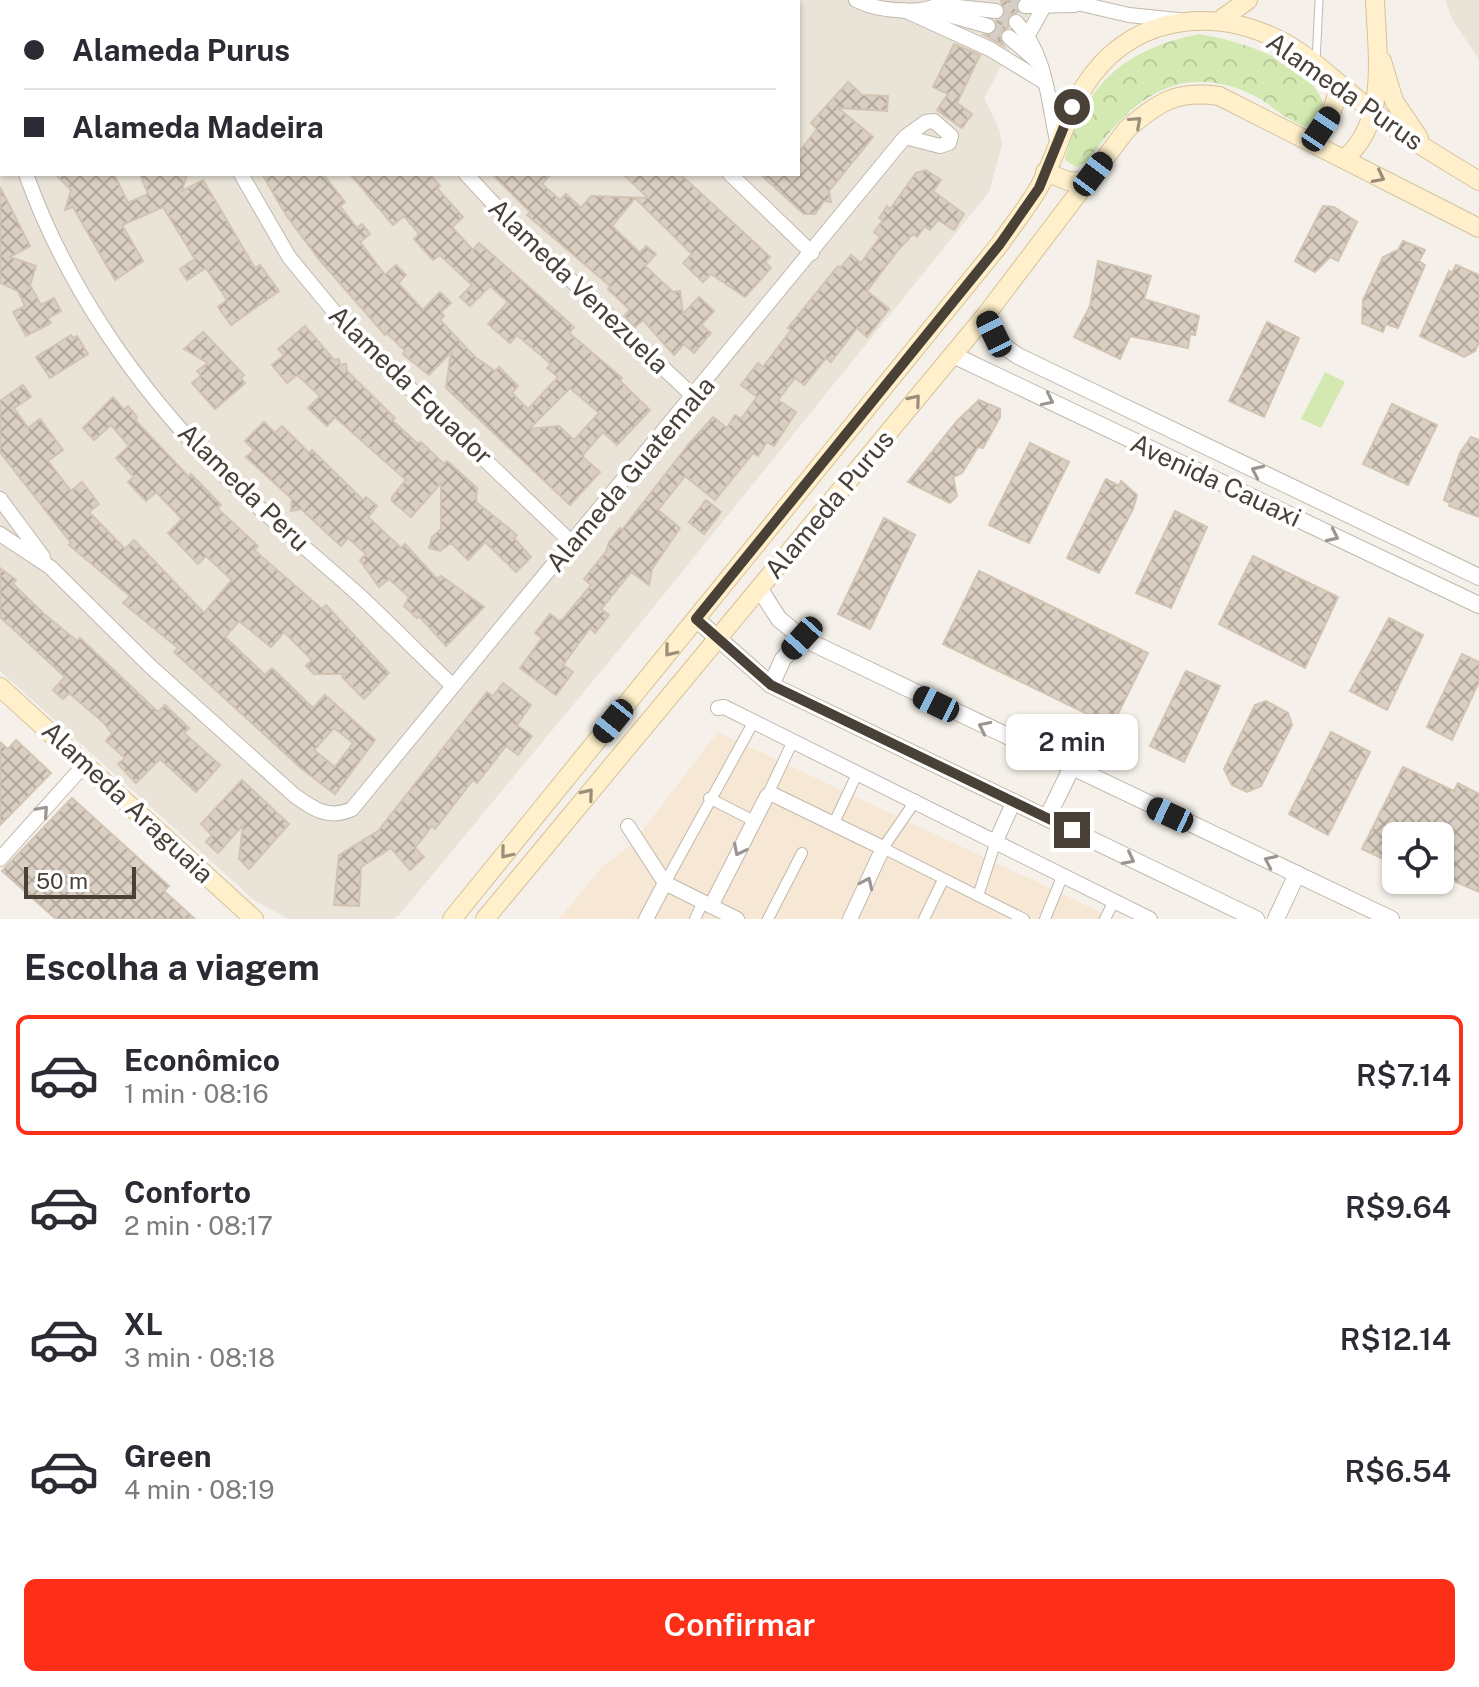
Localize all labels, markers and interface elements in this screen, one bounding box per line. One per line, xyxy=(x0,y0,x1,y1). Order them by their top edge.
street label: Alameda Purus xyxy=(1261,25,1429,157)
text: Alameda Purus xyxy=(72,32,290,68)
route start xyxy=(1054,89,1090,125)
car xyxy=(1298,102,1344,156)
text: Alameda Madeira xyxy=(72,109,324,145)
one-way arrow xyxy=(1126,117,1141,132)
car xyxy=(1069,148,1117,200)
one-way arrow xyxy=(1370,167,1385,182)
street label: Alameda Venezuela xyxy=(483,192,675,380)
street label: Alameda Equador xyxy=(323,299,499,471)
car xyxy=(973,307,1015,361)
street label: Alameda Guatemala xyxy=(539,370,721,578)
one-way arrow xyxy=(1040,390,1055,406)
one-way arrow xyxy=(905,395,920,409)
street label: Alameda Peru xyxy=(172,417,316,557)
street label: Alameda Purus xyxy=(758,424,900,584)
street label: Avenida Cauaxi xyxy=(1126,427,1306,533)
one-way arrow xyxy=(1251,465,1265,481)
one-way arrow xyxy=(1325,526,1340,542)
car xyxy=(777,612,827,664)
one-way arrow xyxy=(665,642,679,657)
car xyxy=(909,683,963,725)
car xyxy=(589,695,637,747)
callout: 2 min xyxy=(1006,714,1138,770)
street label: Alameda Araguaia xyxy=(36,715,220,889)
one-way arrow xyxy=(978,721,993,737)
text: 2 min xyxy=(1038,726,1106,757)
one-way arrow xyxy=(579,788,593,803)
car xyxy=(1143,794,1197,836)
one-way arrow xyxy=(33,806,47,821)
route end xyxy=(1054,812,1090,848)
map controls xyxy=(1382,822,1454,894)
button: locate xyxy=(1382,822,1454,894)
one-way arrow xyxy=(734,842,749,857)
one-way arrow xyxy=(501,844,515,859)
one-way arrow xyxy=(1120,849,1135,865)
one-way arrow xyxy=(1264,855,1279,871)
scale bar xyxy=(24,863,136,899)
text: 50 m xyxy=(36,868,88,894)
one-way arrow xyxy=(857,877,873,892)
text: Escolha a viagem xyxy=(24,946,320,988)
icon: car xyxy=(28,1039,100,1111)
text: Econômico xyxy=(124,1042,280,1078)
text: R$7.14 xyxy=(1356,1057,1451,1093)
text: 1 min · 08:16 xyxy=(124,1078,269,1109)
icon: car xyxy=(28,1171,100,1243)
text: Conforto xyxy=(124,1174,251,1210)
text: R$9.64 xyxy=(1345,1189,1451,1225)
text: 2 min · 08:17 xyxy=(124,1210,273,1241)
icon: car xyxy=(28,1303,100,1375)
text: XL xyxy=(124,1306,163,1342)
text: R$12.14 xyxy=(1340,1321,1451,1357)
text: 3 min · 08:18 xyxy=(124,1342,275,1373)
icon: car xyxy=(28,1435,100,1507)
text: Green xyxy=(124,1438,211,1474)
text: R$6.54 xyxy=(1344,1453,1451,1489)
text: 4 min · 08:19 xyxy=(124,1474,274,1505)
button: Confirmar xyxy=(24,1579,1455,1671)

